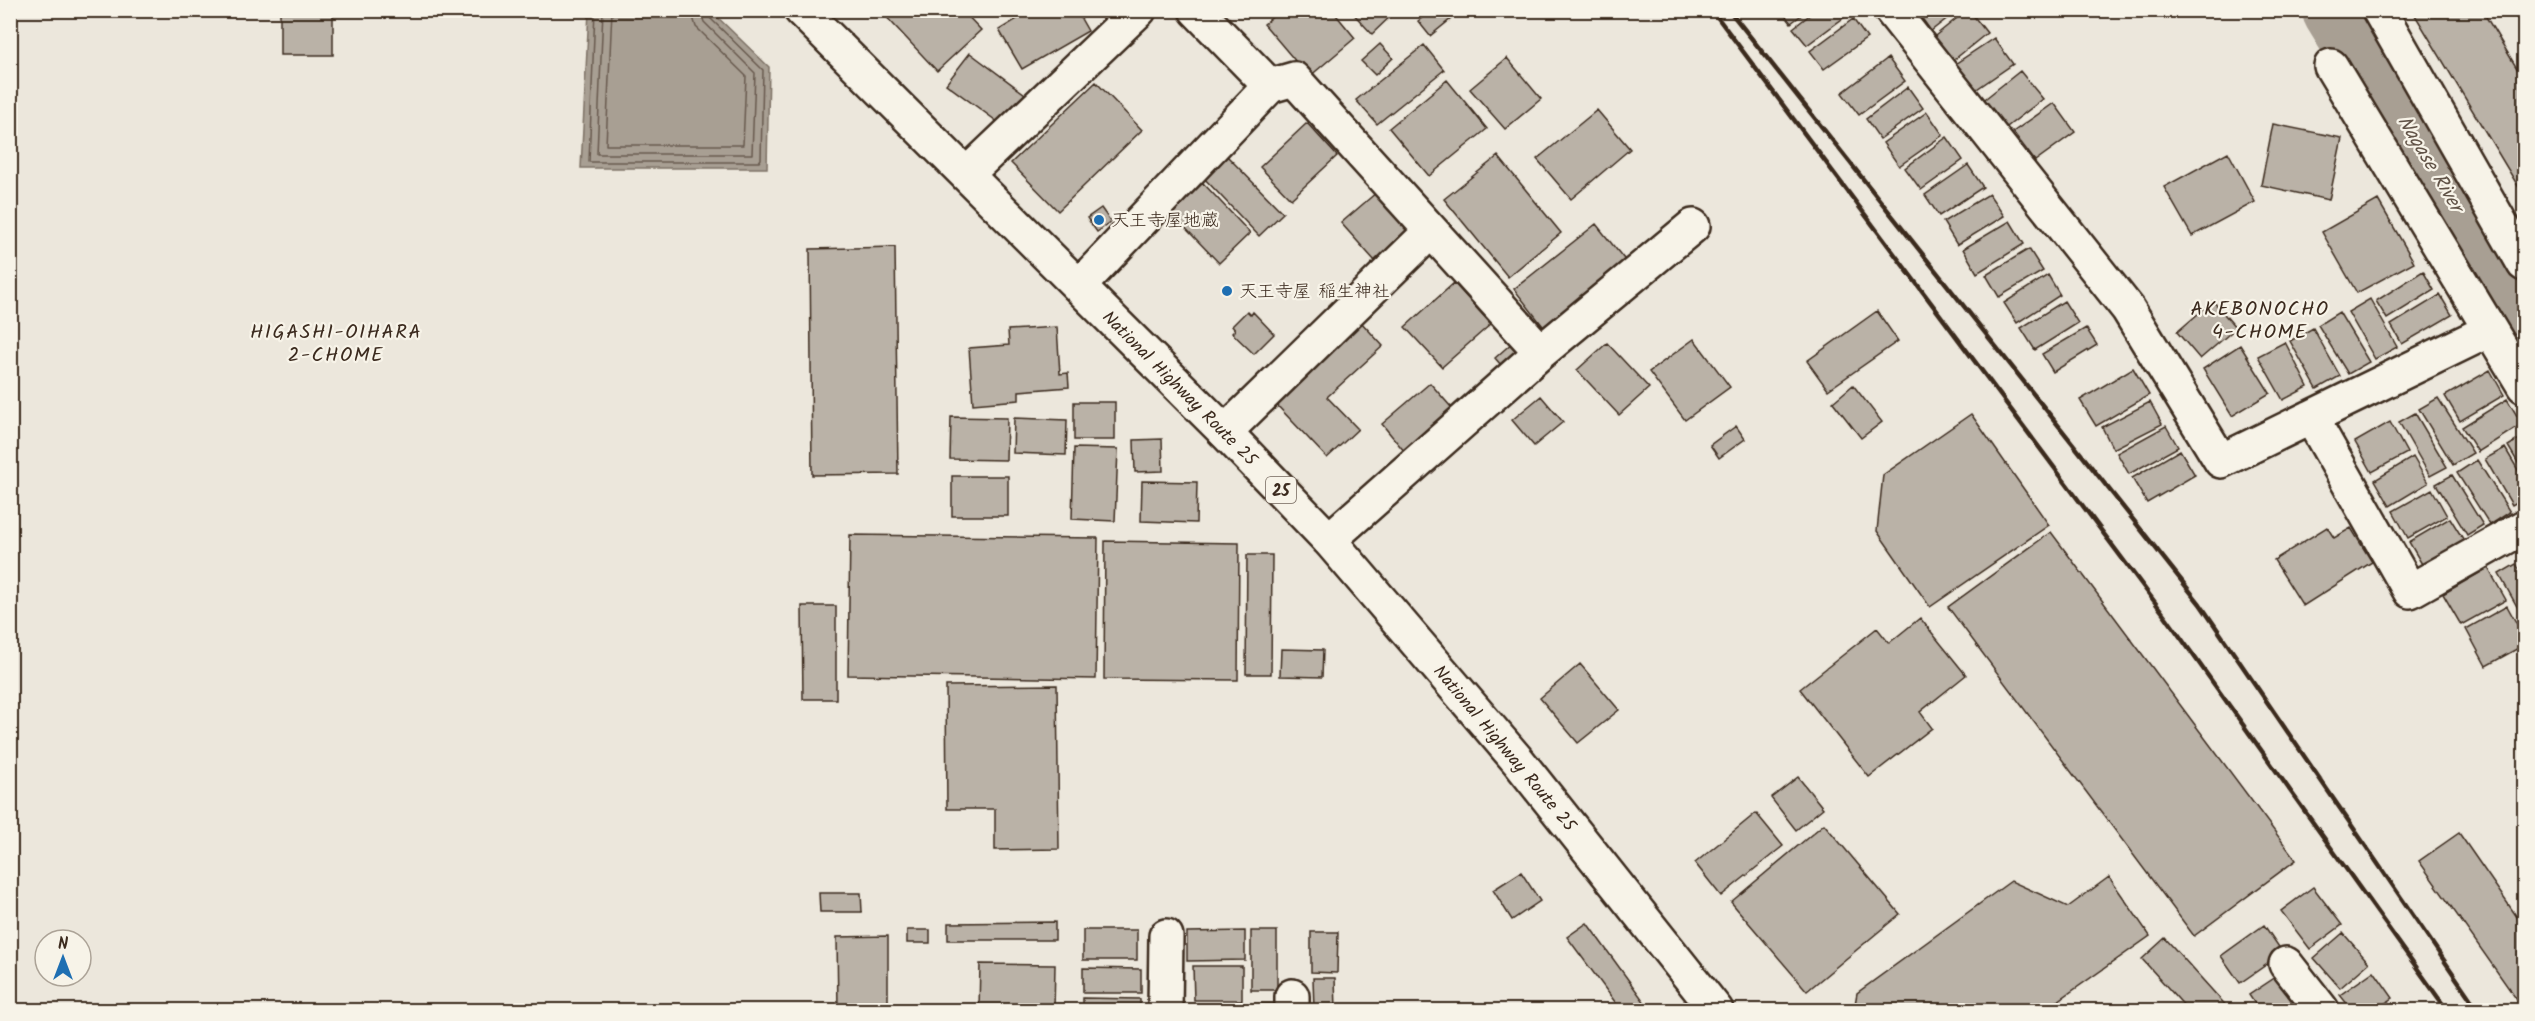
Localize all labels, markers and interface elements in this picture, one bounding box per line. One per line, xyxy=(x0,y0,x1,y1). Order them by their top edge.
water label: Nagase River xyxy=(2388,110,2473,222)
place label: 天王寺屋地蔵 xyxy=(1111,207,1219,236)
marker: 天王寺屋地蔵 xyxy=(1092,213,1106,227)
place label: 天王寺屋 稲生神社 xyxy=(1239,278,1390,307)
marker: 天王寺屋 稲生神社 xyxy=(1220,284,1234,298)
district label: AKEBONOCHO 4-CHOME xyxy=(2190,294,2330,349)
street label: National Highway Route 25 xyxy=(1094,304,1264,475)
district label: HIGASHI-OIHARA 2-CHOME xyxy=(250,317,422,372)
road number: 25 xyxy=(1266,477,1296,503)
street label: National Highway Route 25 xyxy=(1425,659,1583,840)
north arrow xyxy=(33,928,93,988)
text: N xyxy=(58,932,68,957)

